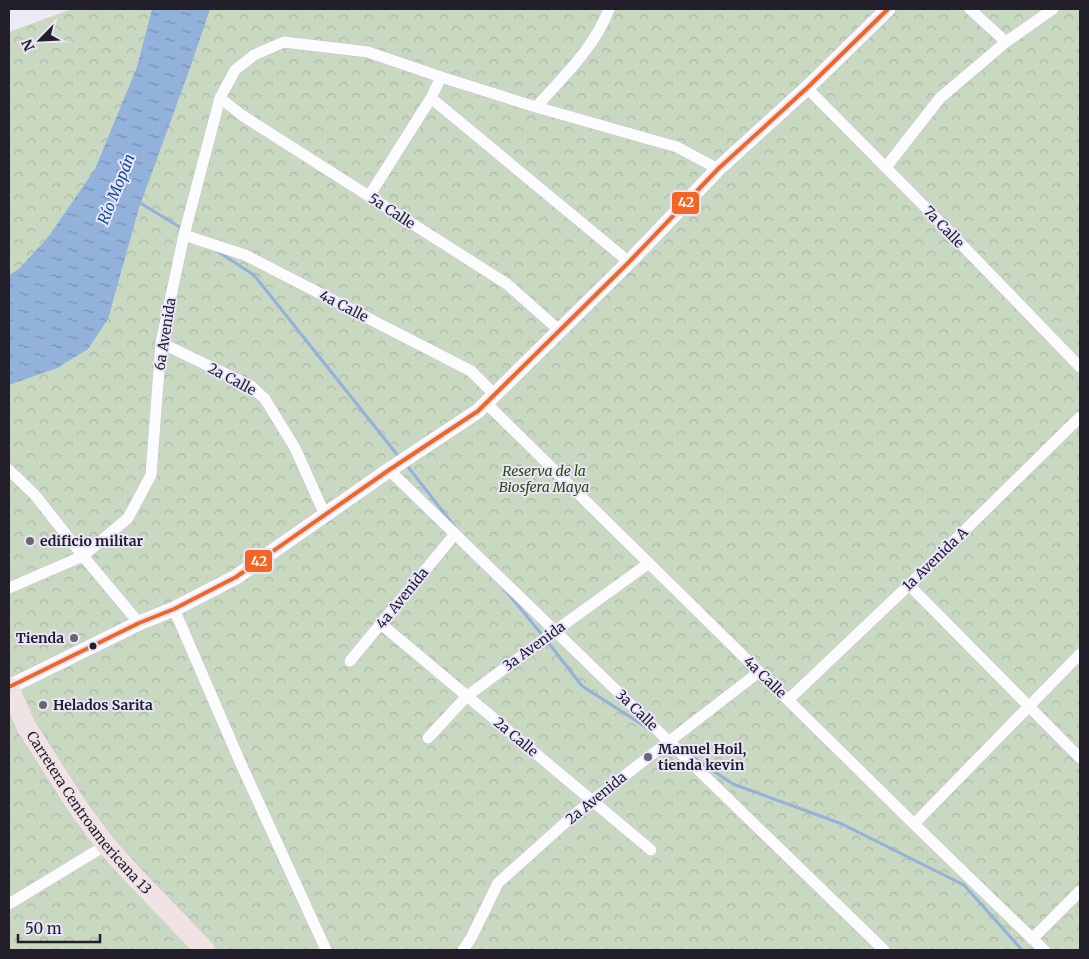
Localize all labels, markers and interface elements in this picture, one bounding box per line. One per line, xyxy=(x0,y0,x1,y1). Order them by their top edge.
north arrow xyxy=(15,15,65,65)
text: N xyxy=(18,37,39,54)
water label: Río Mopán xyxy=(93,151,139,227)
street label: 5a Calle xyxy=(365,189,419,233)
line badge: 42 xyxy=(671,191,700,215)
text: 42 xyxy=(678,193,694,211)
street label: 7a Calle xyxy=(920,202,968,252)
street label: 4a Calle xyxy=(317,286,371,326)
street label: 6a Avenida xyxy=(150,296,180,372)
street label: 2a Calle xyxy=(205,359,259,399)
park label: Reserva de la Biosfera Maya xyxy=(499,462,589,496)
street label: 1a Avenida A xyxy=(898,523,972,595)
place label: edificio militar xyxy=(40,532,144,550)
marker: edificio militar xyxy=(24,535,36,547)
line badge: 42 xyxy=(244,549,273,573)
text: 42 xyxy=(251,552,267,570)
street label: 4a Avenida xyxy=(372,563,432,632)
street label: 3a Avenida xyxy=(499,617,569,675)
place label: Tienda xyxy=(16,629,64,647)
marker: Tienda xyxy=(68,632,80,644)
unlabelled marker xyxy=(88,641,98,651)
street label: 4a Calle xyxy=(740,652,790,702)
street label: 3a Calle xyxy=(612,686,662,734)
place label: Helados Sarita xyxy=(53,696,153,714)
marker: Helados Sarita xyxy=(37,699,49,711)
street label: 2a Calle xyxy=(490,713,542,761)
street label: Carretera Centroamericana 13 xyxy=(23,728,156,898)
place label: Manuel Hoil, tienda kevin xyxy=(658,740,747,774)
marker: Manuel Hoil, tienda kevin xyxy=(642,751,654,763)
street label: 2a Avenida xyxy=(562,768,630,828)
scale bar xyxy=(18,912,100,944)
text: 50 m xyxy=(25,919,62,938)

